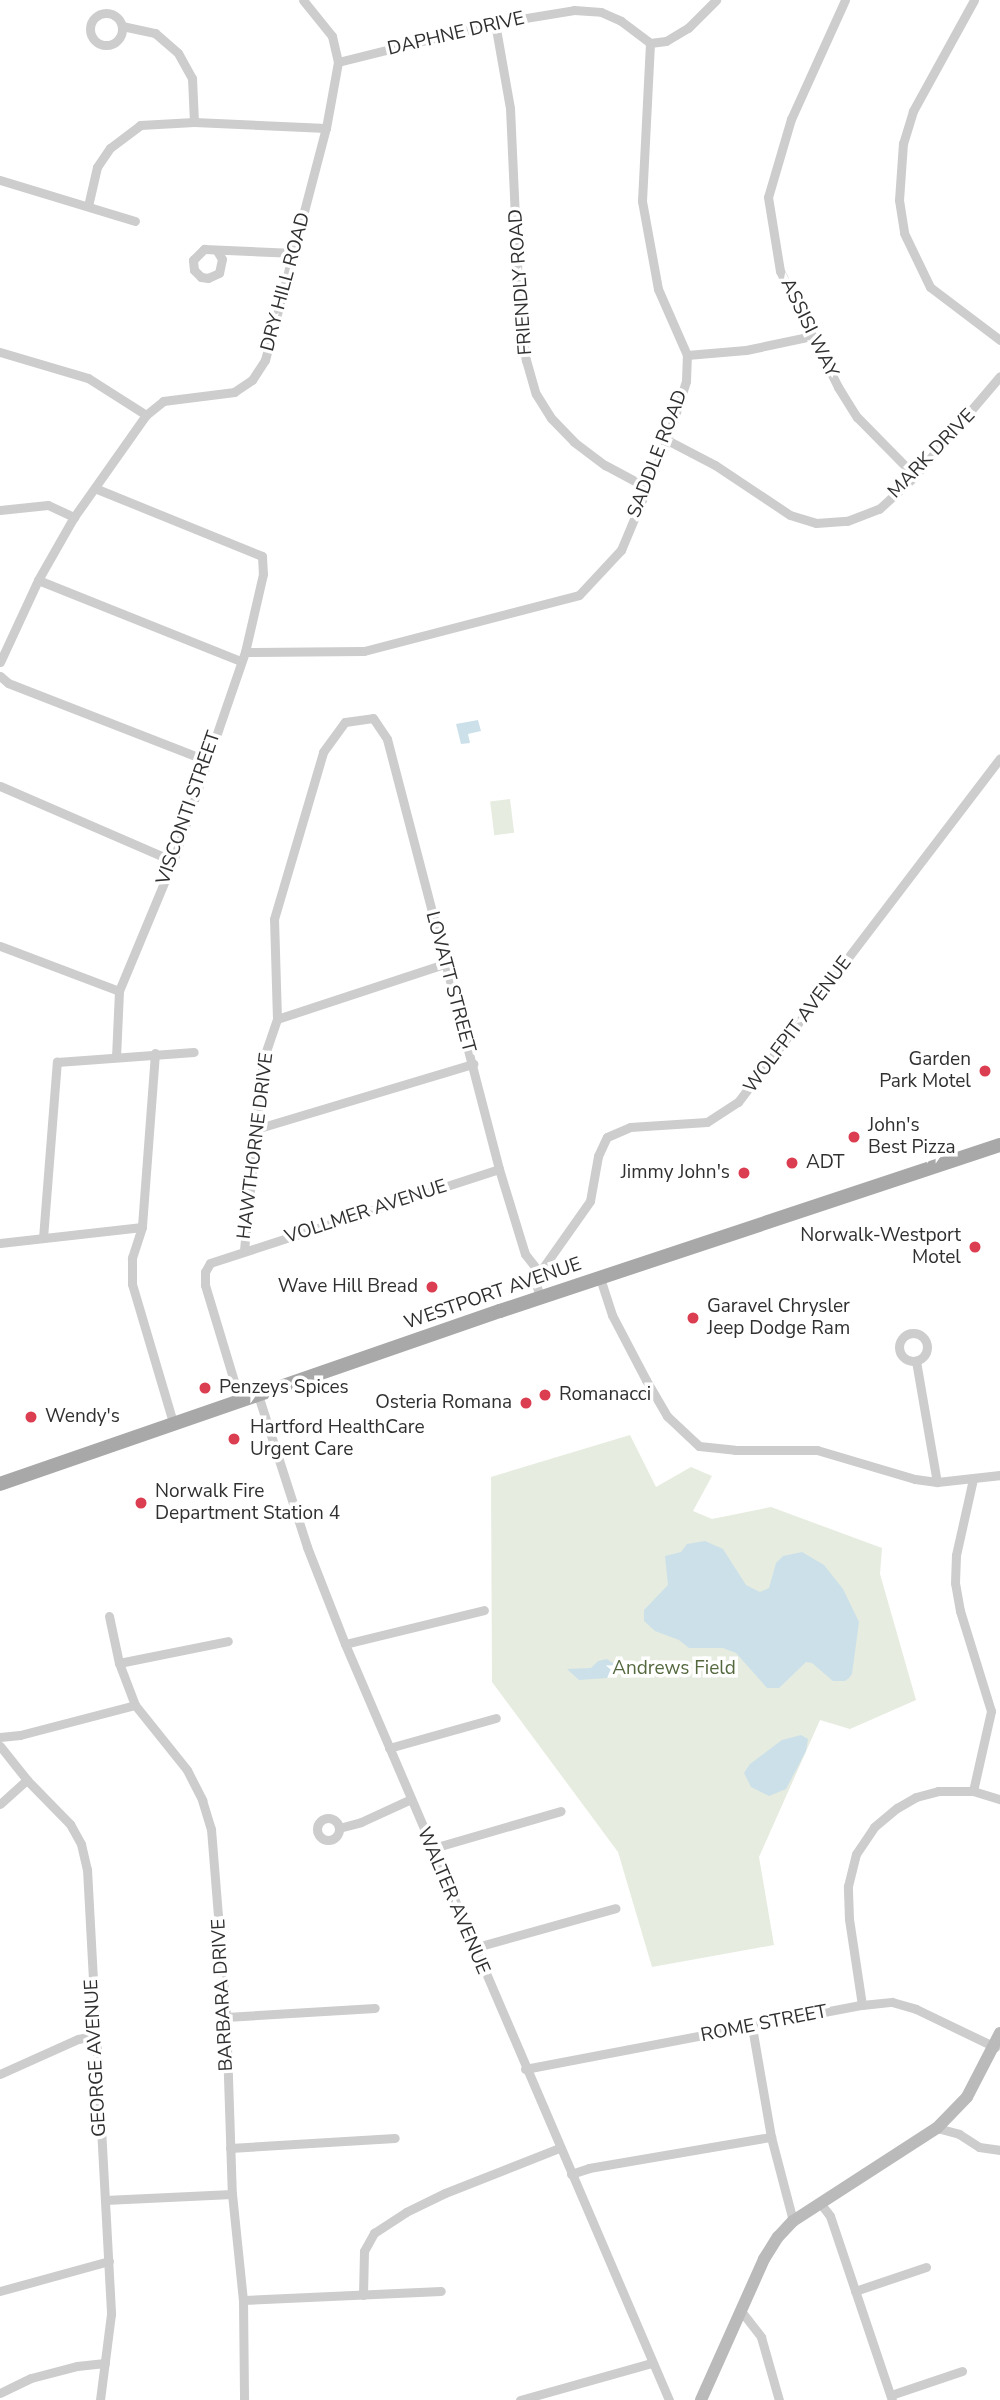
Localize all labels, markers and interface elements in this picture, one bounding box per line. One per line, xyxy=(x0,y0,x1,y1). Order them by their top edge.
street label: DAPHNE DRIVE xyxy=(385,7,527,61)
street label: FRIENDLY ROAD xyxy=(505,208,537,356)
street label: DRY HILL ROAD xyxy=(257,210,315,354)
street label: ASSISI WAY xyxy=(775,275,843,381)
street label: SADDLE ROAD xyxy=(623,387,693,521)
street label: MARK DRIVE xyxy=(884,405,980,503)
street label: VISCONTI STREET xyxy=(152,728,226,888)
street label: LOVATT STREET xyxy=(420,909,480,1055)
street label: WOLFPIT AVENUE xyxy=(739,952,857,1098)
place label: Garden Park Motel xyxy=(879,1049,971,1093)
street label: HAWTHORNE DRIVE xyxy=(233,1052,279,1240)
marker: Garden Park Motel xyxy=(977,1063,993,1079)
place label: John's Best Pizza xyxy=(868,1115,956,1159)
marker: John's Best Pizza xyxy=(846,1129,862,1145)
place label: ADT xyxy=(806,1152,845,1174)
marker: ADT xyxy=(784,1155,800,1171)
place label: Jimmy John's xyxy=(621,1162,730,1184)
marker: Jimmy John's xyxy=(736,1165,752,1181)
street label: VOLLMER AVENUE xyxy=(282,1175,450,1249)
place label: Norwalk-Westport Motel xyxy=(800,1225,961,1269)
marker: Norwalk-Westport Motel xyxy=(967,1239,983,1255)
street label: WESTPORT AVENUE xyxy=(401,1253,585,1335)
place label: Wave Hill Bread xyxy=(278,1276,418,1298)
marker: Wave Hill Bread xyxy=(424,1279,440,1295)
place label: Garavel Chrysler Jeep Dodge Ram xyxy=(707,1296,850,1340)
marker: Garavel Chrysler Jeep Dodge Ram xyxy=(685,1310,701,1326)
place label: Penzeys Spices xyxy=(219,1377,349,1399)
marker: Penzeys Spices xyxy=(197,1380,213,1396)
place label: Romanacci xyxy=(559,1384,651,1406)
marker: Romanacci xyxy=(537,1387,553,1403)
place label: Osteria Romana xyxy=(375,1392,512,1414)
marker: Osteria Romana xyxy=(518,1395,534,1411)
place label: Wendy's xyxy=(45,1406,120,1428)
marker: Wendy's xyxy=(23,1409,39,1425)
place label: Hartford HealthCare Urgent Care xyxy=(250,1417,425,1461)
marker: Hartford HealthCare Urgent Care xyxy=(224,1429,244,1449)
place label: Norwalk Fire Department Station 4 xyxy=(155,1481,340,1525)
marker: Norwalk Fire Department Station 4 xyxy=(133,1495,149,1511)
park label: Andrews Field xyxy=(612,1658,736,1680)
street label: WALTER AVENUE xyxy=(412,1824,494,1978)
street label: BARBARA DRIVE xyxy=(208,1918,238,2072)
street label: GEORGE AVENUE xyxy=(80,1979,112,2137)
street label: ROME STREET xyxy=(699,2001,829,2047)

